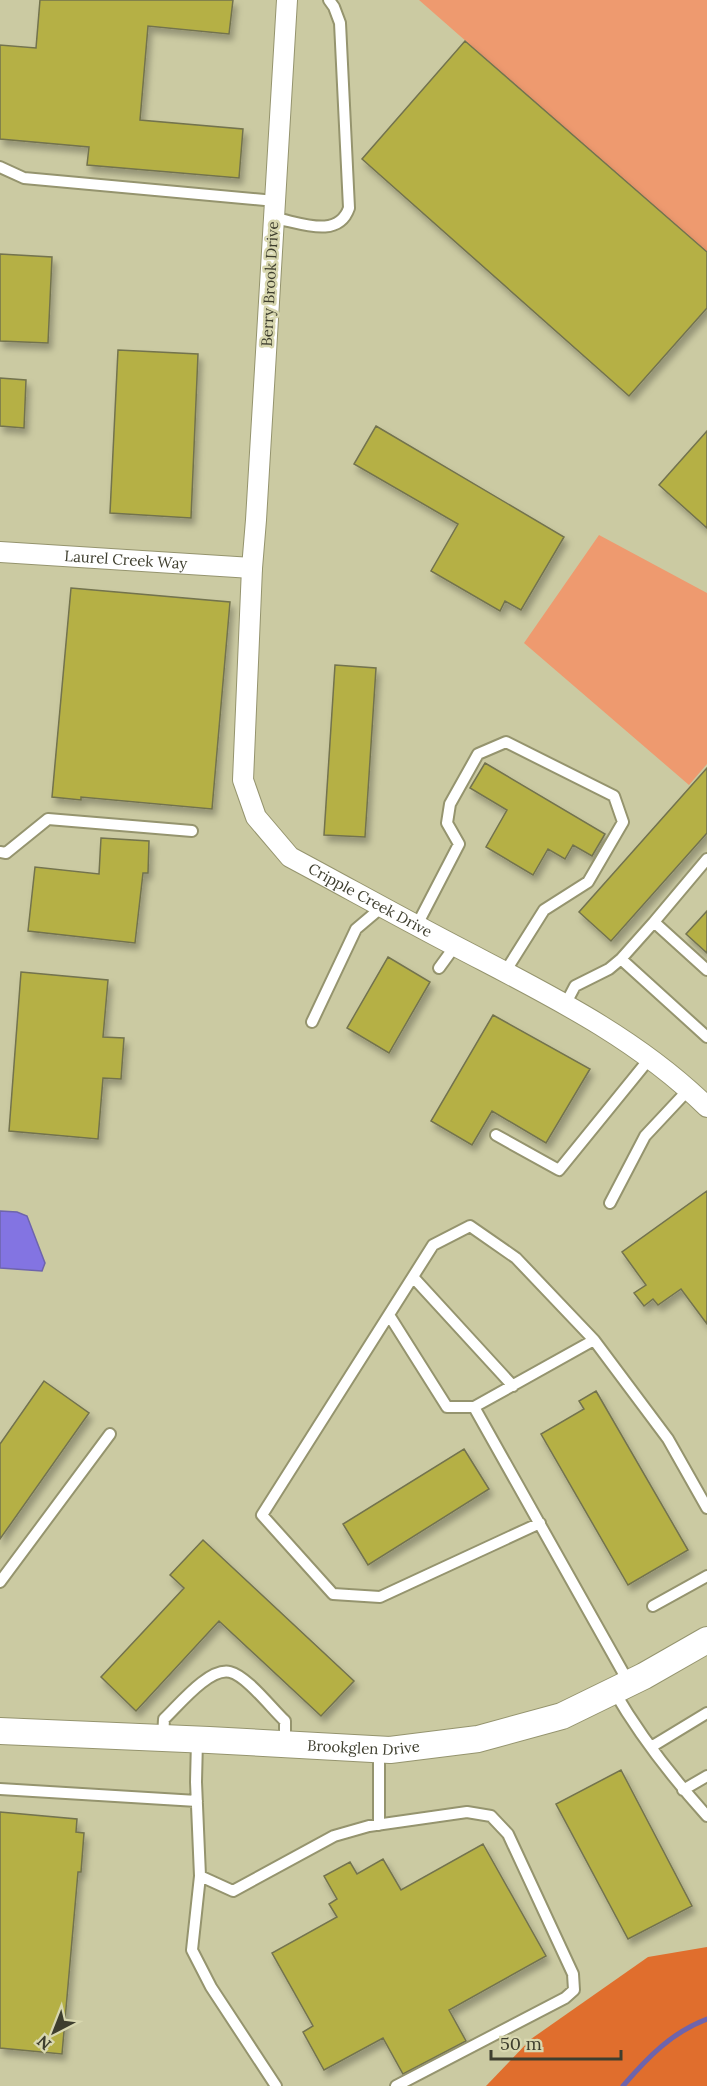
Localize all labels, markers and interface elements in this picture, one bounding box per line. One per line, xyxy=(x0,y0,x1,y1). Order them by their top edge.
street label: Berry Brook Drive xyxy=(257,221,282,347)
street label: Laurel Creek Way xyxy=(64,546,188,573)
street label: Cripple Creek Drive xyxy=(305,859,435,941)
street label: Brookglen Drive xyxy=(307,1735,421,1759)
north arrow xyxy=(24,2002,84,2062)
scale bar xyxy=(491,2023,622,2061)
text: N xyxy=(33,2032,55,2055)
text: 50 m xyxy=(500,2032,542,2055)

